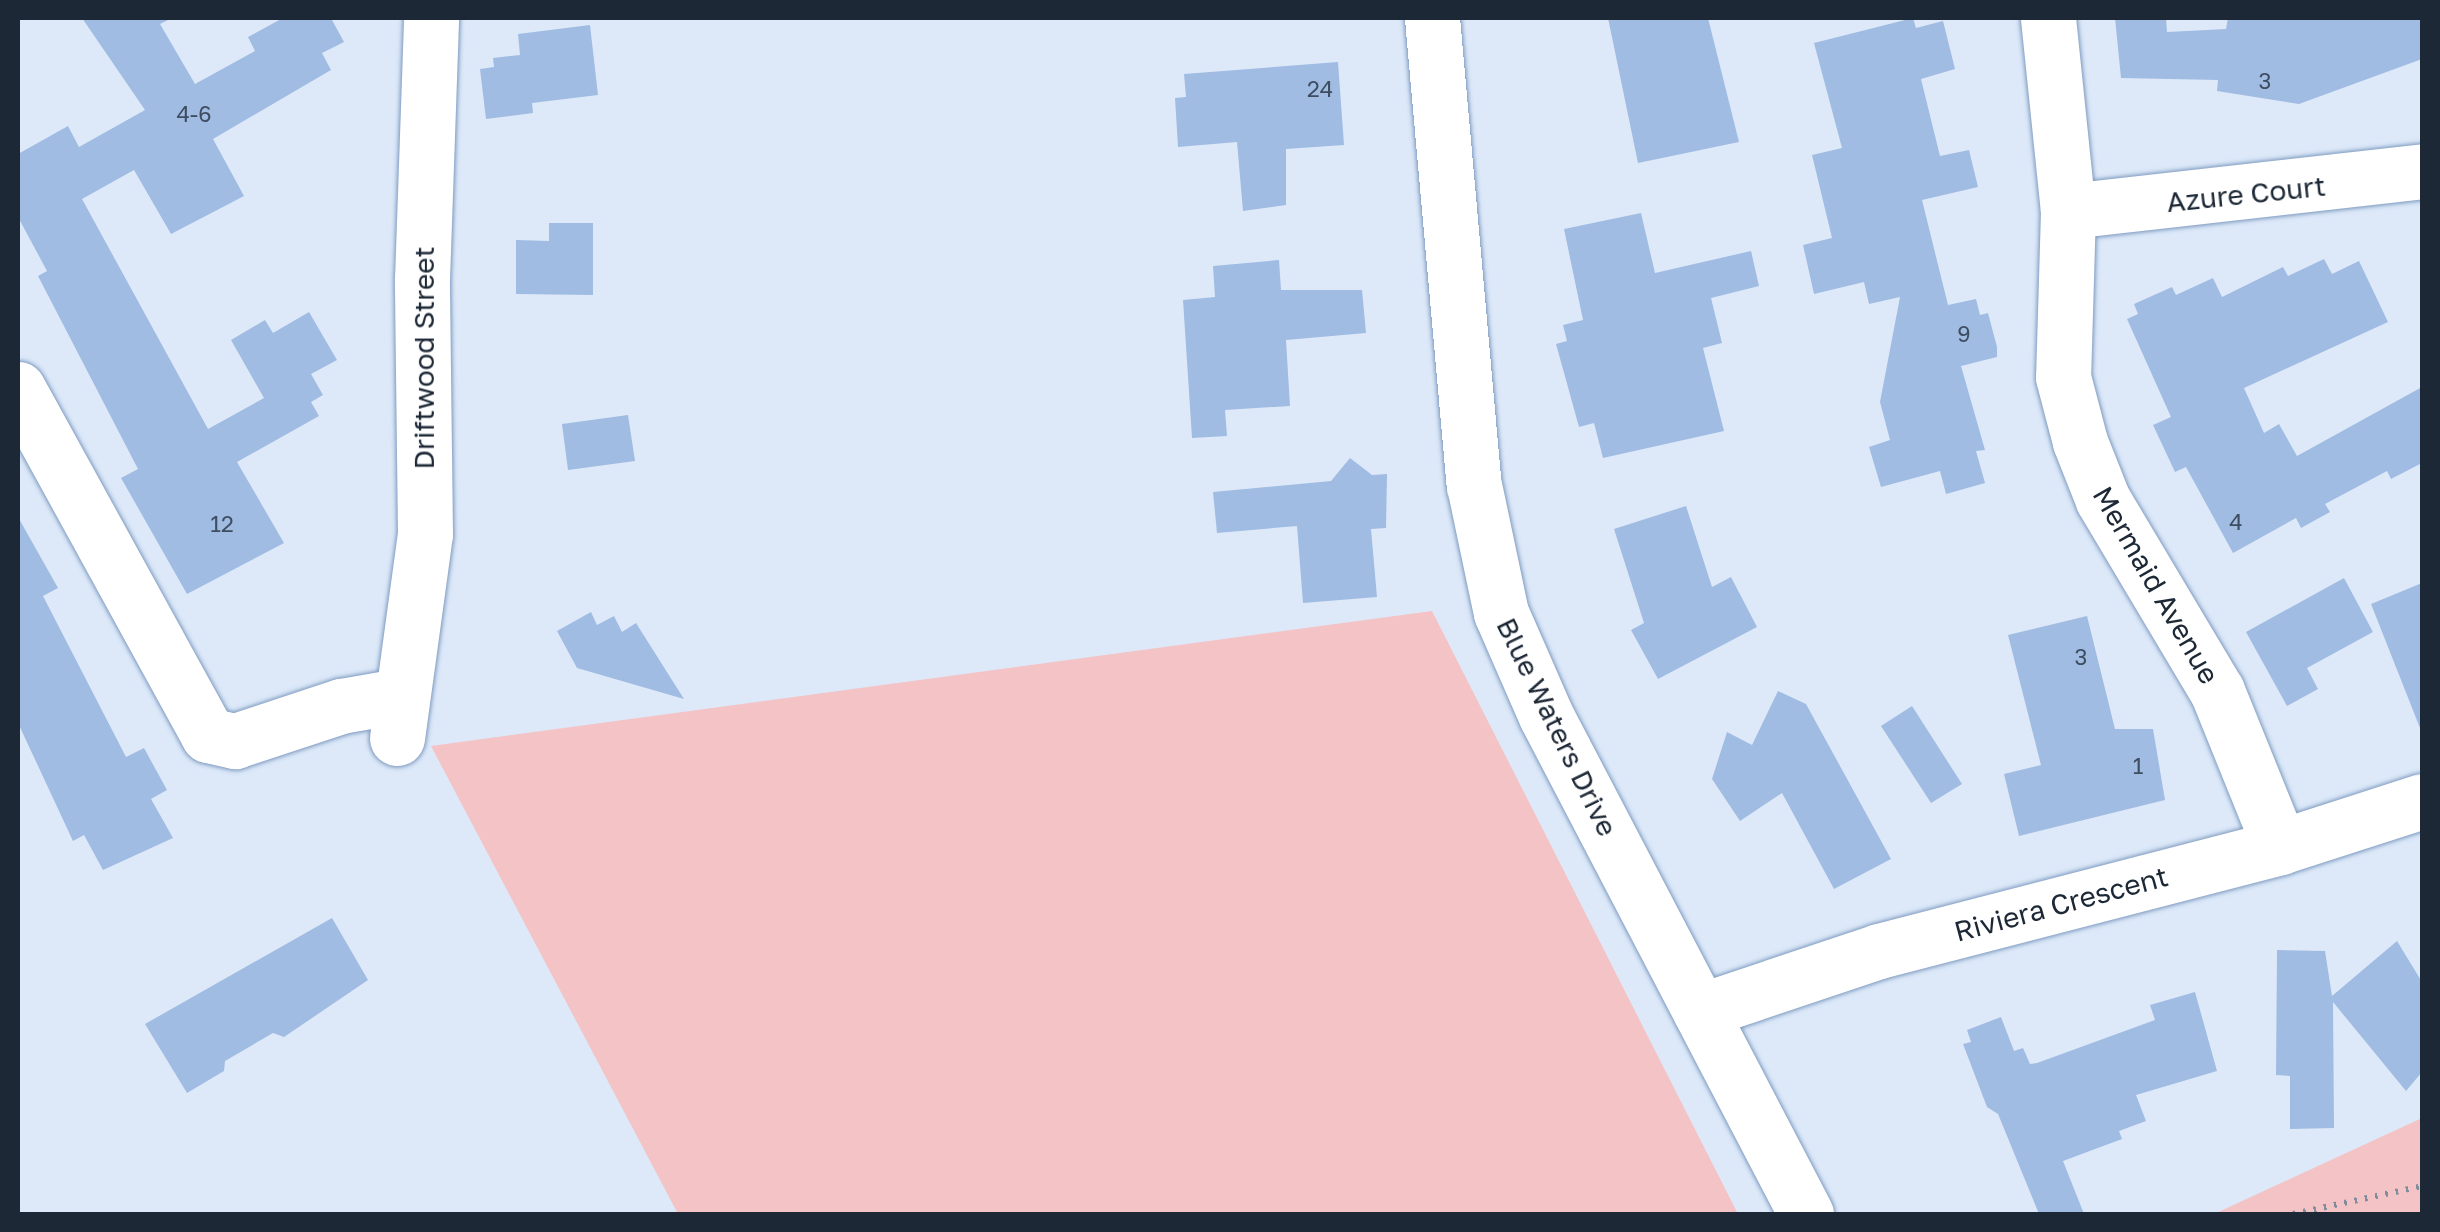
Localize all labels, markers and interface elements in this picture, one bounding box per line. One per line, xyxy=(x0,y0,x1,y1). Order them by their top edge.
house number: 3 xyxy=(2259,68,2271,94)
house number: 24 xyxy=(1307,76,1333,102)
house number: 4-6 xyxy=(176,101,212,127)
street label: Azure Court xyxy=(2165,169,2327,219)
street label: Driftwood Street xyxy=(407,246,441,470)
house number: 9 xyxy=(1957,321,1971,347)
street label: Mermaid Avenue xyxy=(2086,480,2226,690)
house number: 4 xyxy=(2229,509,2243,535)
house number: 12 xyxy=(210,511,234,537)
street label: Blue Waters Drive xyxy=(1490,612,1624,842)
house number: 3 xyxy=(2075,644,2087,670)
house number: 1 xyxy=(2133,753,2143,779)
street label: Riviera Crescent xyxy=(1950,859,2172,949)

